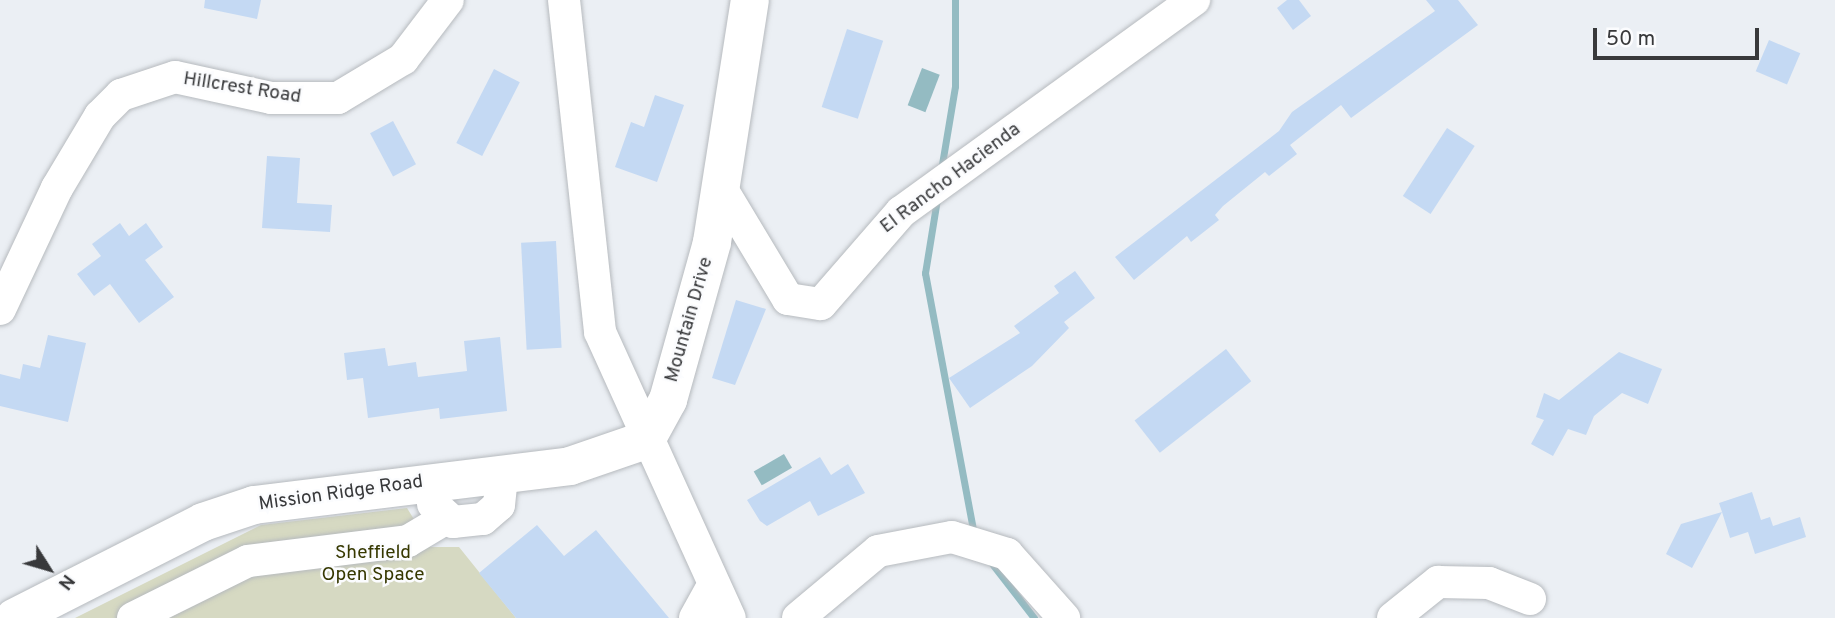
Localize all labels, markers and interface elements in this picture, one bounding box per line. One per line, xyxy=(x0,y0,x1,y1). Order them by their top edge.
scale bar xyxy=(1597,14,1763,58)
text: 50 m xyxy=(1606,26,1655,53)
street label: Hillcrest Road xyxy=(181,68,303,110)
street label: El Rancho Hacienda xyxy=(876,119,1026,239)
street label: Mountain Drive xyxy=(661,255,719,385)
street label: Mission Ridge Road xyxy=(257,471,425,517)
north arrow xyxy=(14,534,84,604)
park label: Sheffield Open Space xyxy=(321,543,425,587)
text: N xyxy=(52,569,79,594)

